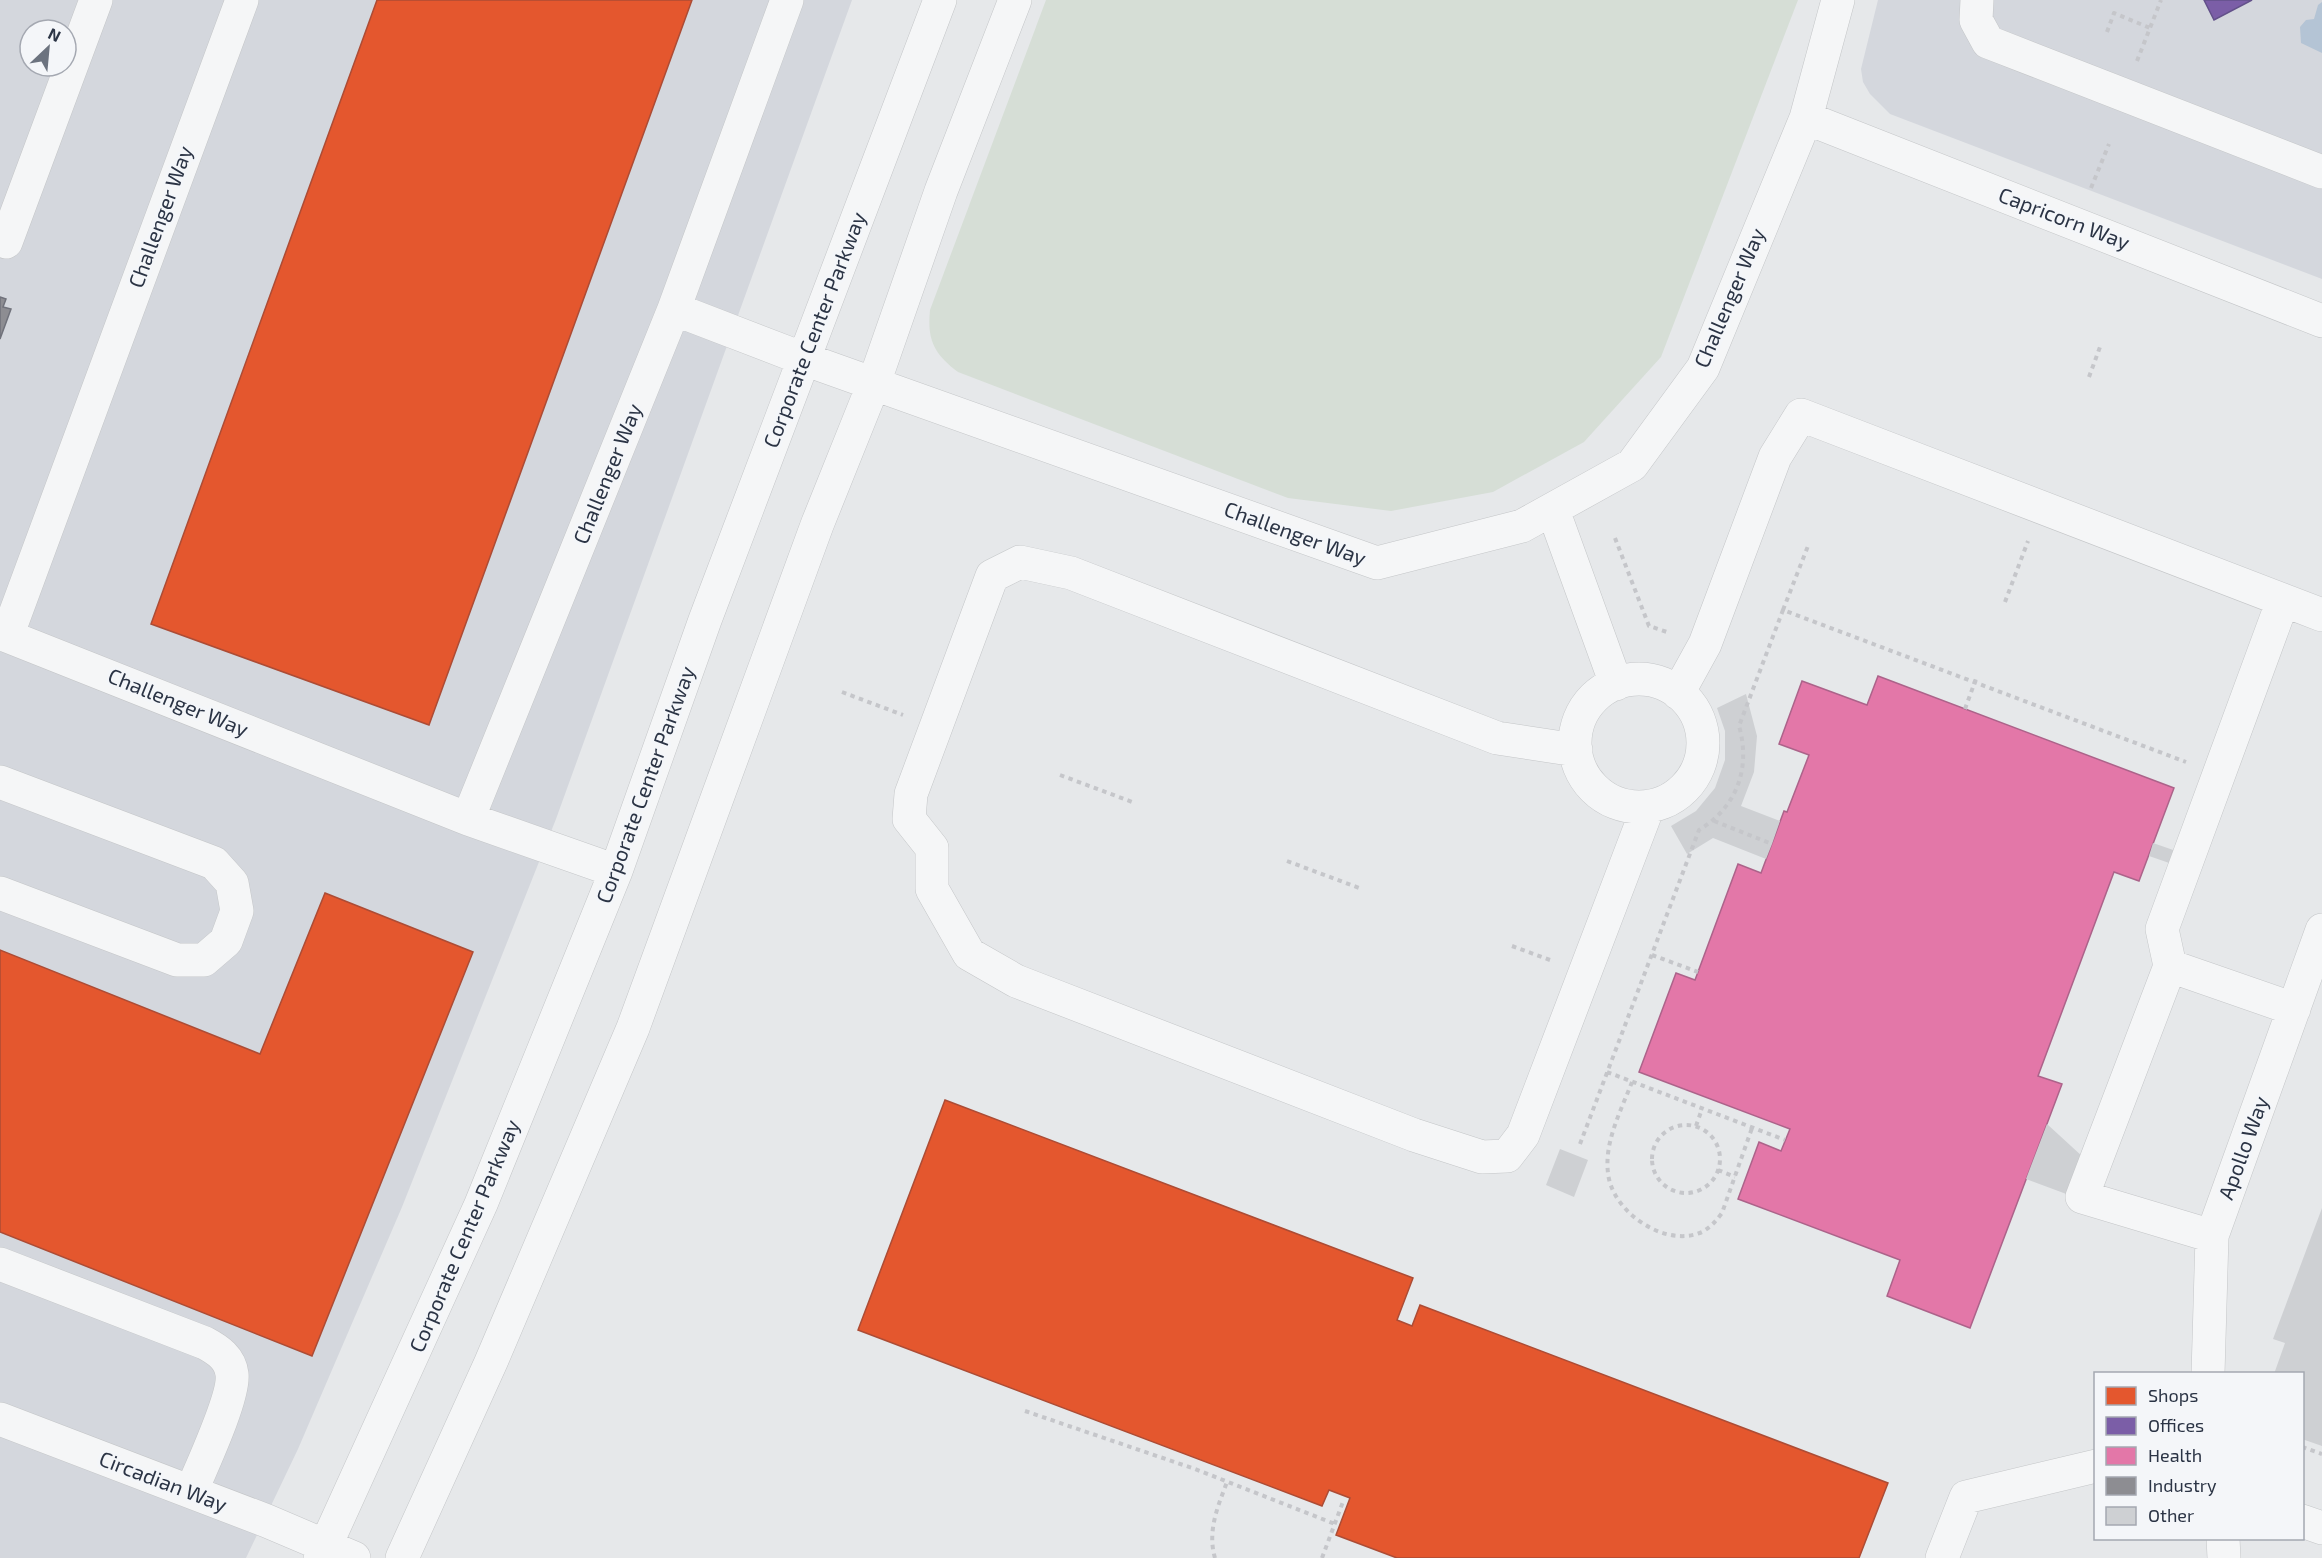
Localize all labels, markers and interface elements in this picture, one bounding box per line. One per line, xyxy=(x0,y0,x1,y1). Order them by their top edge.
north arrow xyxy=(18,18,78,78)
text: N xyxy=(45,23,64,45)
street label: Challenger Way xyxy=(122,142,197,291)
street label: Capricorn Way xyxy=(1995,181,2134,254)
street label: Corporate Center Parkway xyxy=(757,208,870,451)
street label: Challenger Way xyxy=(1688,224,1769,371)
street label: Challenger Way xyxy=(567,400,646,547)
street label: Challenger Way xyxy=(1221,495,1370,570)
street label: Challenger Way xyxy=(105,662,252,741)
street label: Corporate Center Parkway xyxy=(590,662,699,906)
street label: Apollo Way xyxy=(2212,1092,2273,1203)
street label: Corporate Center Parkway xyxy=(403,1115,524,1356)
legend xyxy=(2094,1372,2304,1540)
text: Shops xyxy=(2148,1384,2198,1406)
text: Offices xyxy=(2148,1414,2204,1436)
text: Health xyxy=(2148,1444,2202,1466)
street label: Circadian Way xyxy=(96,1445,231,1516)
text: Industry xyxy=(2148,1474,2217,1496)
text: Other xyxy=(2148,1504,2194,1526)

